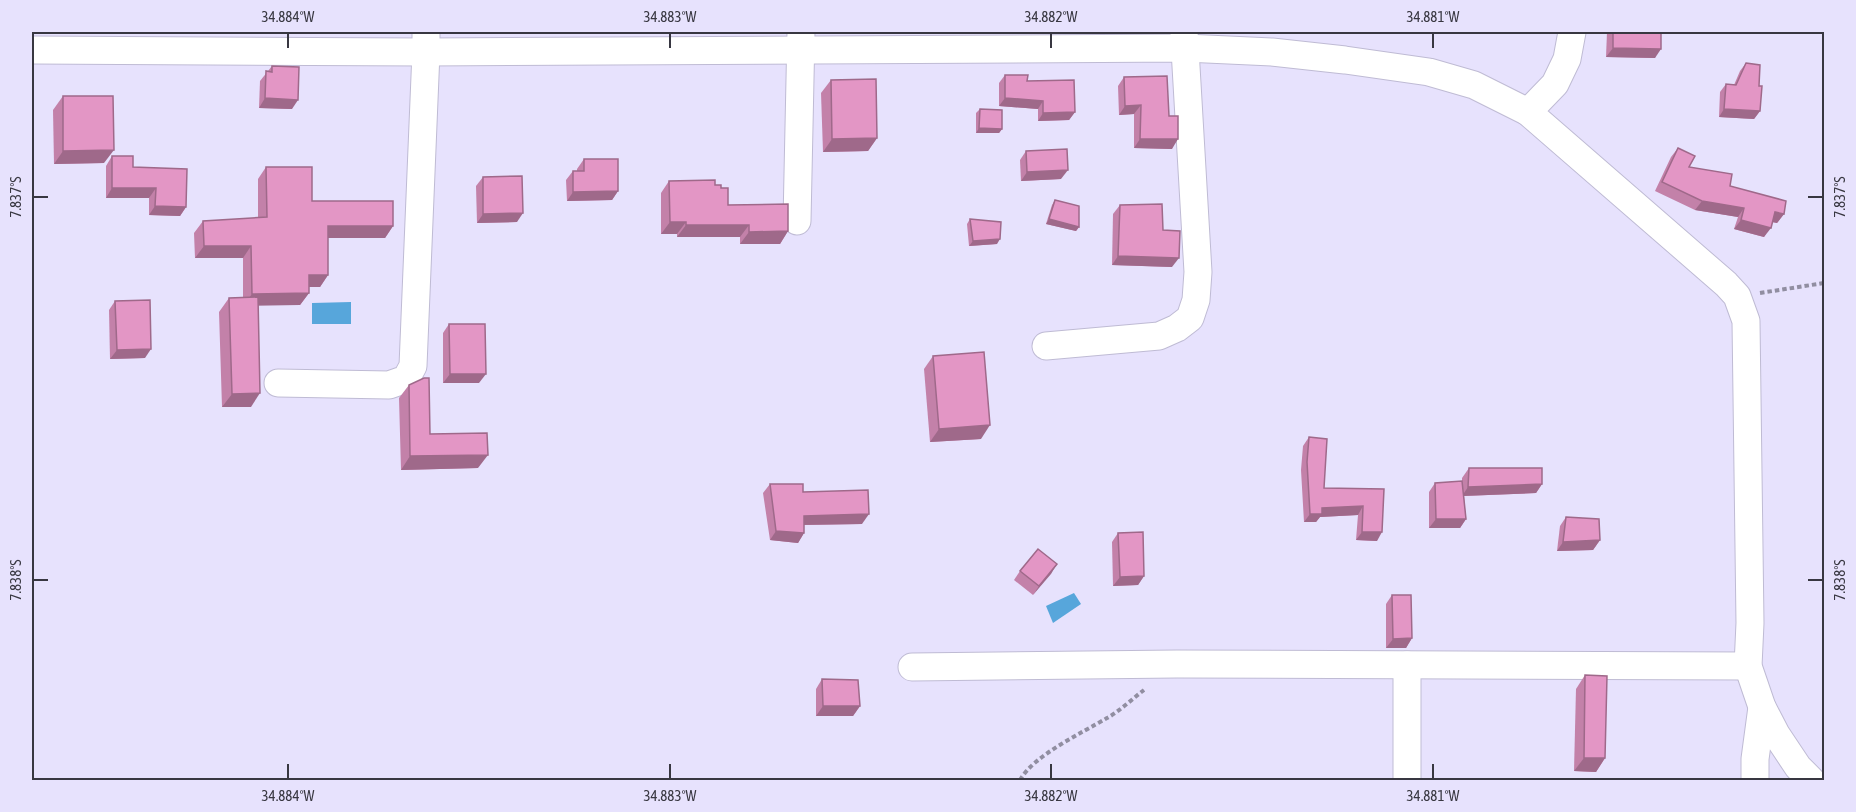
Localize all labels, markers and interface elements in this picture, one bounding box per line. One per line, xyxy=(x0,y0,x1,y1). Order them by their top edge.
text: 34.884°W xyxy=(262,8,315,25)
text: 34.883°W xyxy=(644,8,697,25)
text: 34.882°W xyxy=(1025,8,1078,25)
text: 34.881°W xyxy=(1407,8,1460,25)
text: 7.837°S xyxy=(7,176,24,218)
text: 7.837°S xyxy=(1831,176,1848,218)
text: 7.838°S xyxy=(7,559,24,601)
text: 7.838°S xyxy=(1831,559,1848,601)
text: 34.884°W xyxy=(262,787,315,804)
text: 34.883°W xyxy=(644,787,697,804)
text: 34.882°W xyxy=(1025,787,1078,804)
text: 34.881°W xyxy=(1407,787,1460,804)

